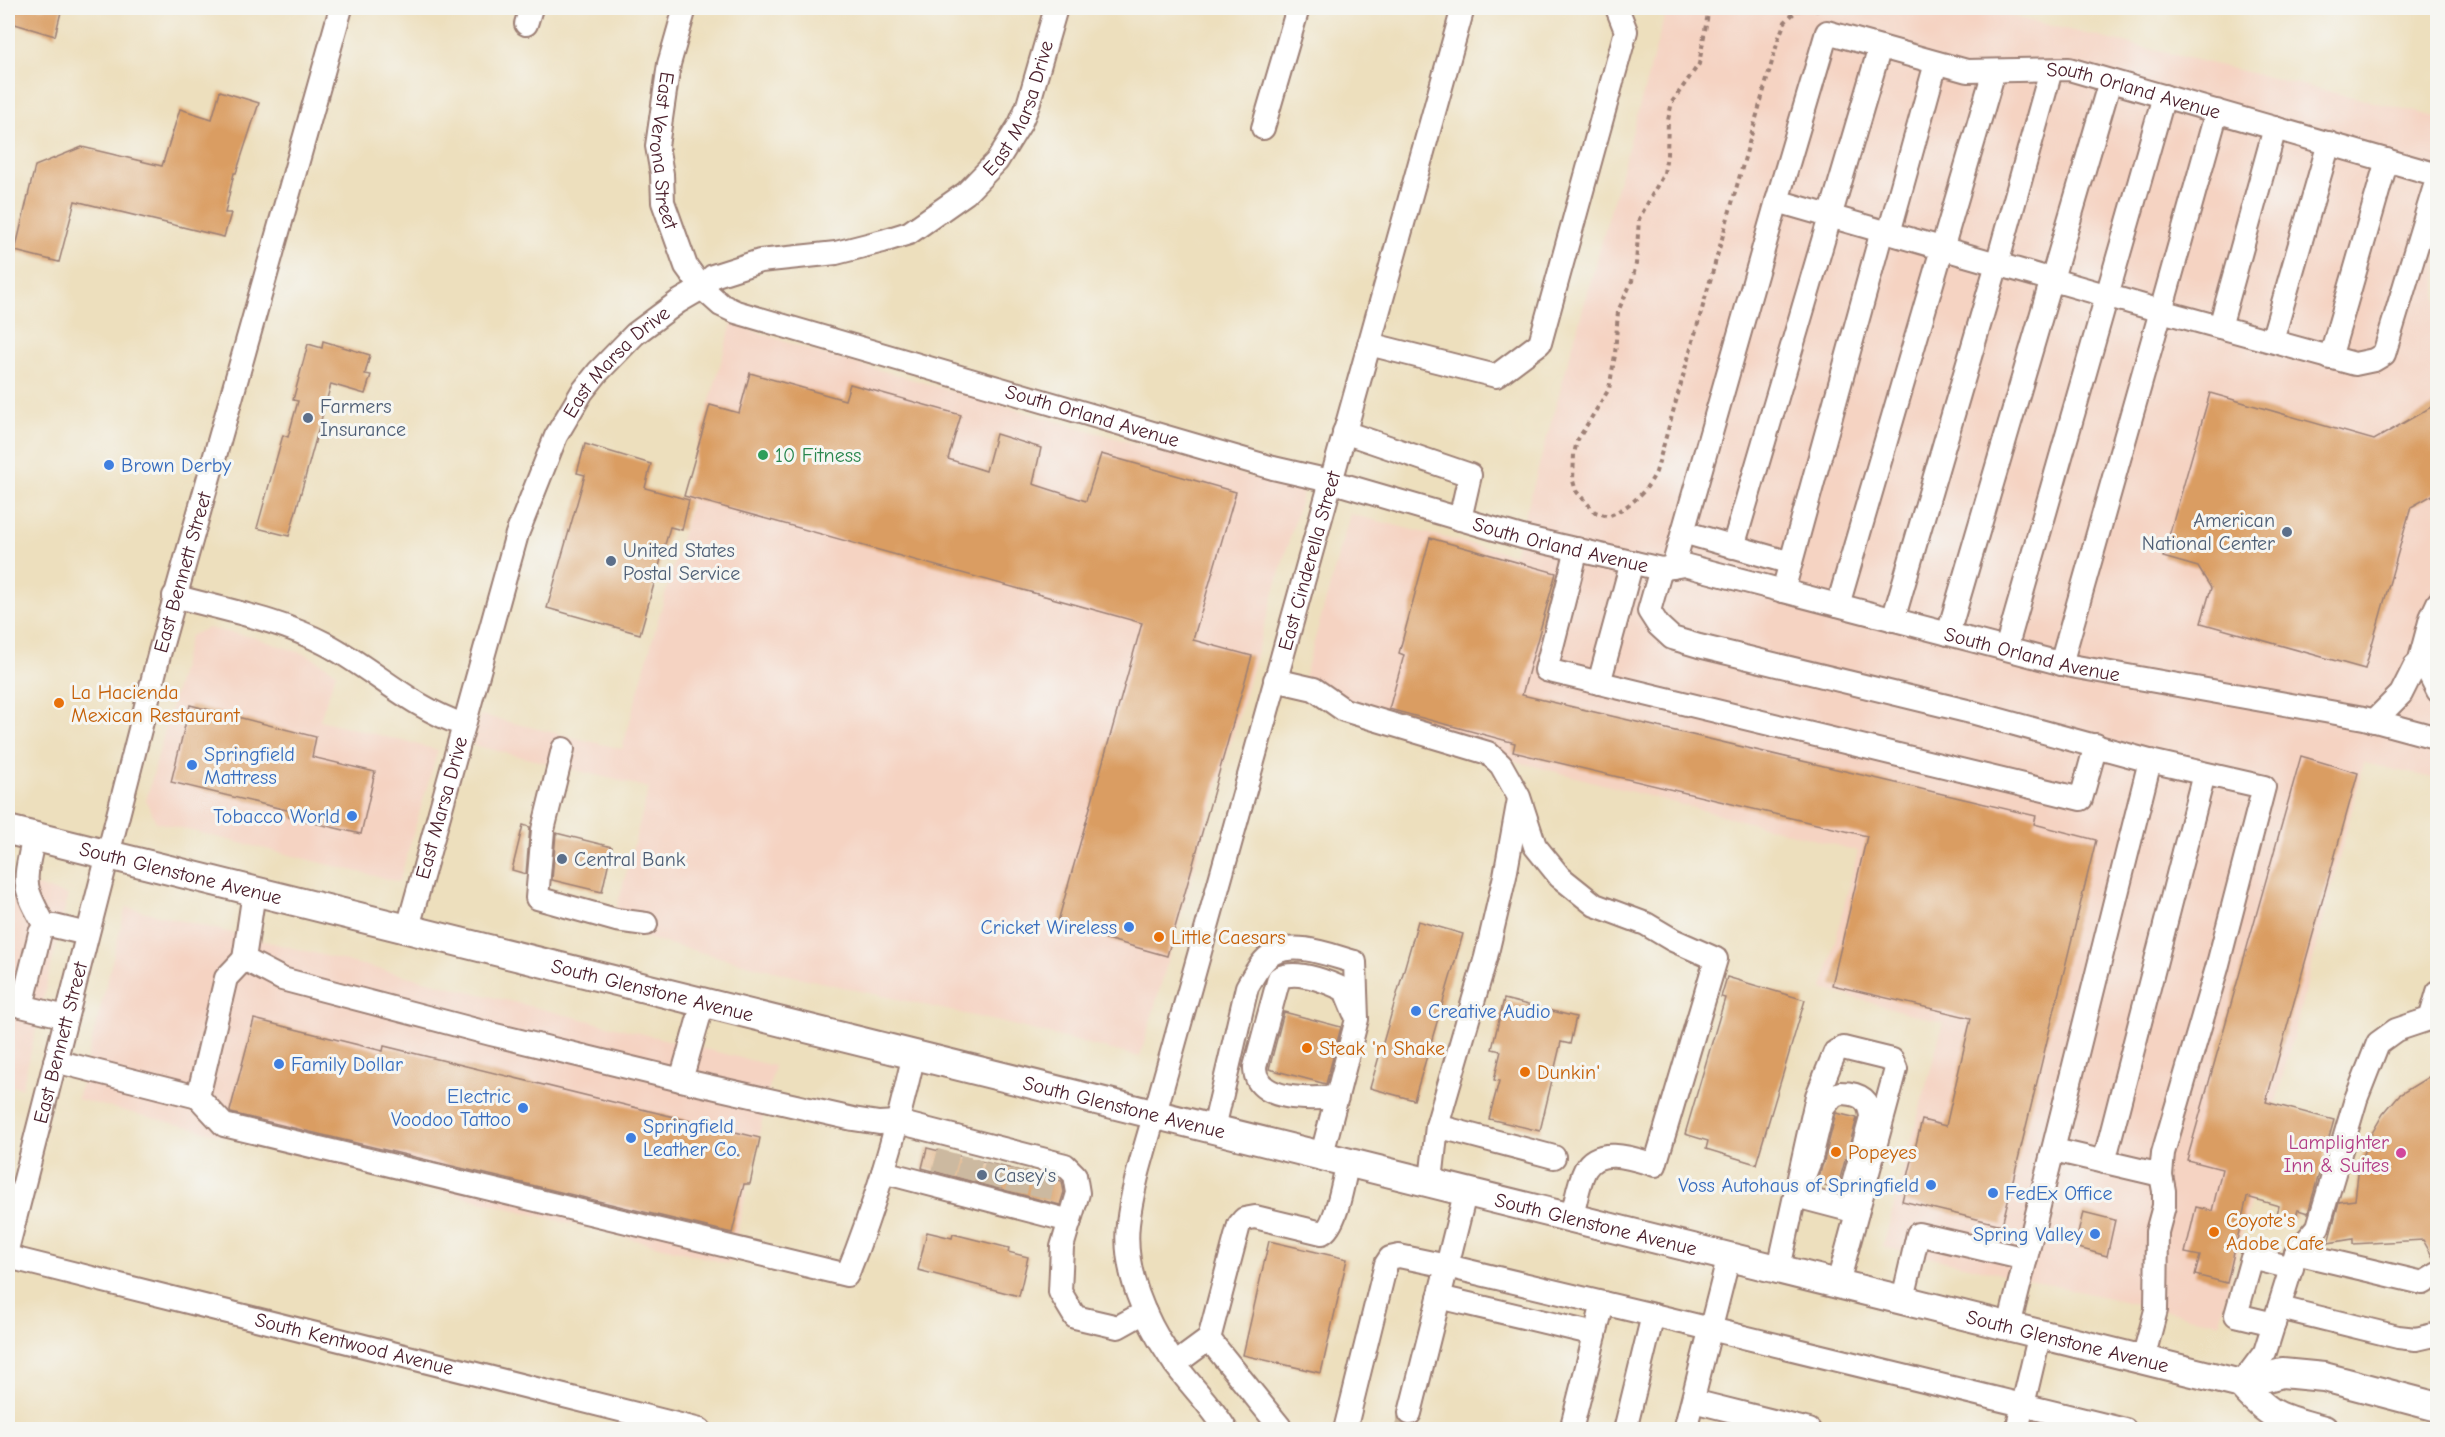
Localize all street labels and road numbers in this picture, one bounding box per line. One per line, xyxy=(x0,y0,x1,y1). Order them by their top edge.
street label: East Marsa Drive xyxy=(978,38,1058,181)
street label: South Orland Avenue xyxy=(2046,58,2223,124)
street label: East Verona Street xyxy=(644,70,683,234)
street label: East Marsa Drive xyxy=(558,301,674,422)
street label: South Orland Avenue xyxy=(1003,380,1182,452)
street label: East Cinderella Street xyxy=(1273,467,1346,653)
street label: East Bennett Street xyxy=(149,488,217,655)
street label: South Orland Avenue xyxy=(1470,512,1651,578)
street label: South Orland Avenue xyxy=(1942,622,2122,686)
street label: East Marsa Drive xyxy=(411,734,472,881)
street label: South Glenstone Avenue xyxy=(77,837,284,910)
street label: South Glenstone Avenue xyxy=(549,954,756,1027)
street label: East Bennett Street xyxy=(29,958,92,1126)
street label: South Glenstone Avenue xyxy=(1021,1071,1228,1144)
street label: South Glenstone Avenue xyxy=(1492,1188,1699,1261)
street label: South Glenstone Avenue xyxy=(1964,1305,2171,1378)
street label: South Kentwood Avenue xyxy=(252,1308,456,1380)

